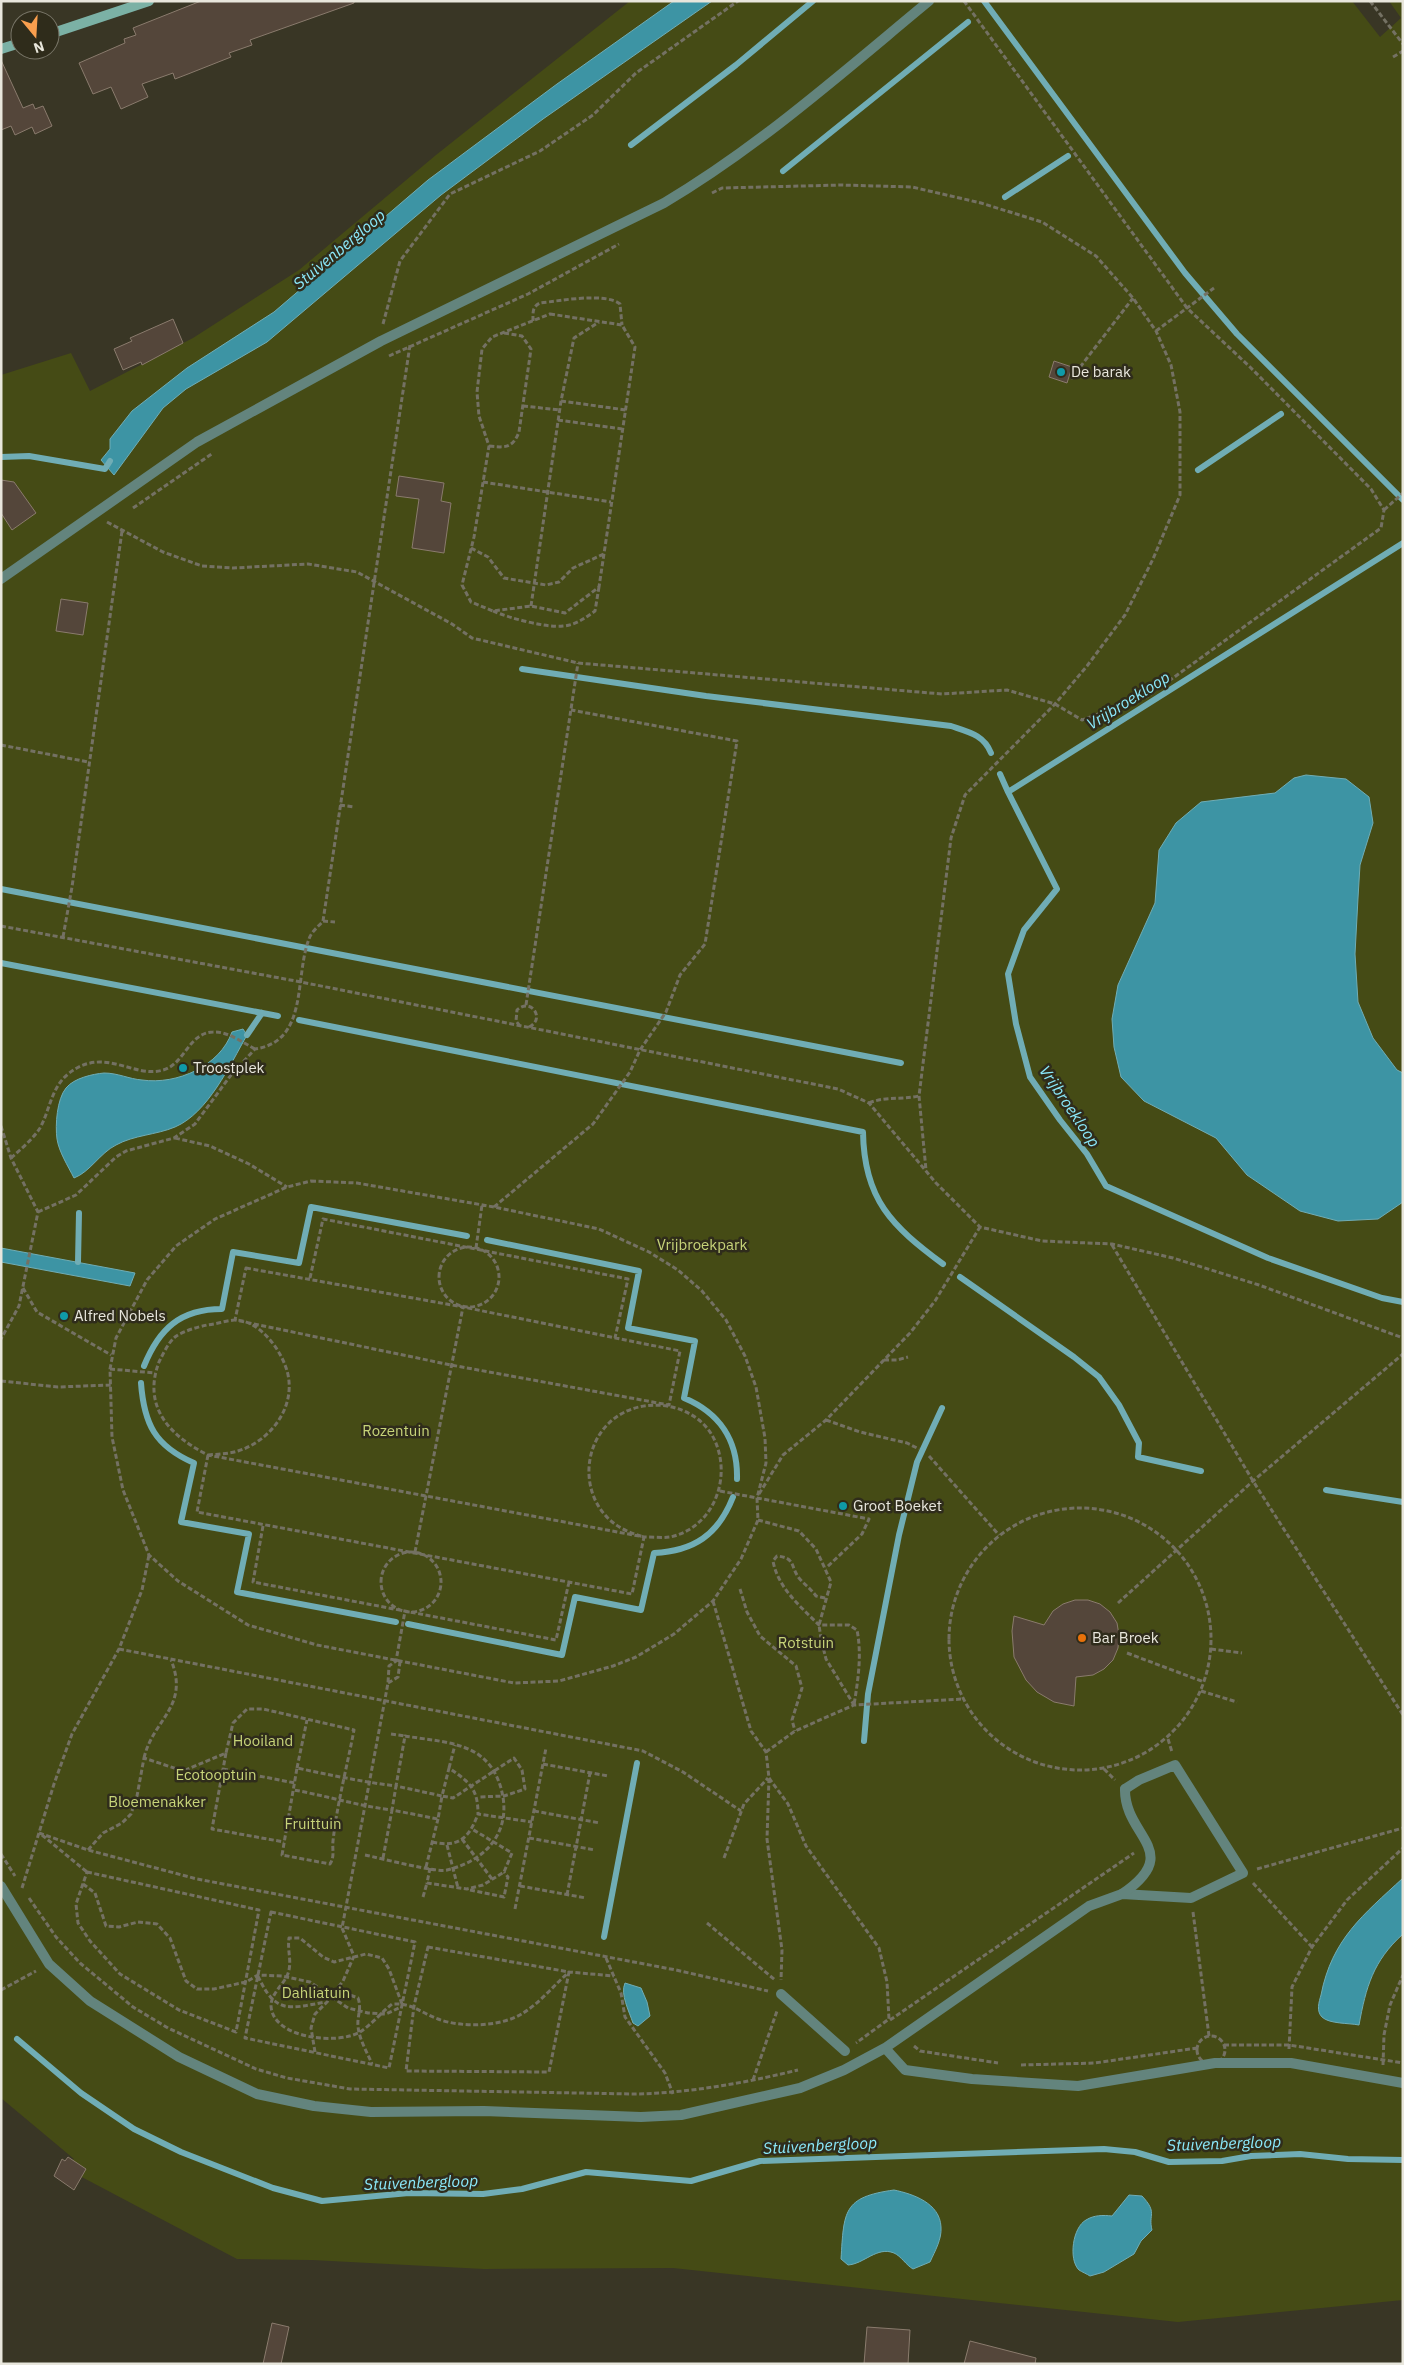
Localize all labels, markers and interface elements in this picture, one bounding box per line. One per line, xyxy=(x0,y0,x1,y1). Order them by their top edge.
north arrow xyxy=(10,10,60,60)
text: N xyxy=(31,37,47,57)
water label: Stuivenbergloop xyxy=(289,205,389,293)
place label: De barak xyxy=(1071,362,1131,381)
marker: De barak xyxy=(1055,366,1067,378)
water label: Vrijbroekloop xyxy=(1083,666,1173,734)
place label: Troostplek xyxy=(193,1058,265,1077)
water label: Vrijbroekloop xyxy=(1035,1061,1105,1151)
marker: Troostplek xyxy=(177,1062,189,1074)
park label: Vrijbroekpark xyxy=(657,1235,747,1254)
place label: Alfred Nobels xyxy=(74,1306,166,1325)
marker: Alfred Nobels xyxy=(58,1310,70,1322)
park label: Rozentuin xyxy=(362,1421,430,1440)
place label: Groot Boeket xyxy=(853,1496,942,1515)
marker: Groot Boeket xyxy=(837,1500,849,1512)
place label: Bar Broek xyxy=(1092,1628,1159,1647)
marker: Bar Broek xyxy=(1076,1632,1088,1644)
park label: Rotstuin xyxy=(778,1633,834,1652)
park label: Hooiland xyxy=(233,1731,293,1750)
park label: Ecotooptuin xyxy=(175,1765,257,1784)
park label: Bloemenakker xyxy=(108,1792,206,1811)
park label: Fruittuin xyxy=(284,1814,342,1833)
park label: Dahliatuin xyxy=(282,1983,350,2002)
water label: Stuivenbergloop xyxy=(1167,2131,1281,2155)
water label: Stuivenbergloop xyxy=(762,2132,878,2158)
water label: Stuivenbergloop xyxy=(364,2170,478,2194)

